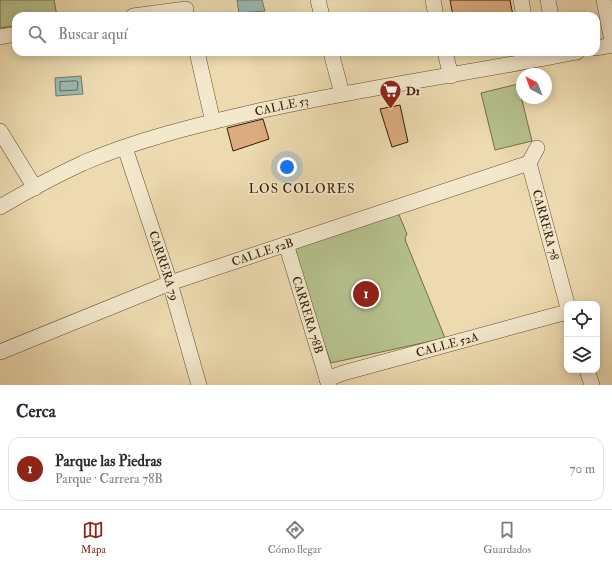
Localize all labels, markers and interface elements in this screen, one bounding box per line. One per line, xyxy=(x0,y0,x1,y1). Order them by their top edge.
search box xyxy=(12,12,600,56)
icon: search xyxy=(26,23,48,45)
text: Buscar aquí xyxy=(58,25,127,44)
north arrow xyxy=(516,68,552,104)
supermarket icon: D1 xyxy=(377,78,403,111)
place label: D1 xyxy=(406,84,420,99)
street label: CALLE 53 xyxy=(253,93,310,119)
your location xyxy=(277,157,297,177)
district label: LOS COLORES xyxy=(249,181,355,197)
street label: CARRERA 78 xyxy=(529,188,562,262)
street label: CARRERA 79 xyxy=(146,229,182,302)
street label: CALLE 52B xyxy=(230,235,295,269)
street label: CARRERA 78B xyxy=(289,274,326,355)
pin: 1 xyxy=(353,279,379,309)
map controls xyxy=(564,301,600,373)
button: locate xyxy=(564,301,600,337)
street label: CALLE 52A xyxy=(414,329,480,360)
button: layers xyxy=(564,337,600,373)
text: Cerca xyxy=(16,401,56,422)
text: Parque las Piedras xyxy=(55,452,162,471)
text: 1 xyxy=(28,461,32,477)
text: 70 m xyxy=(570,461,595,477)
text: Parque · Carrera 78B xyxy=(55,471,163,487)
tab: Mapa xyxy=(81,519,106,556)
tab: Cómo llegar xyxy=(268,519,321,556)
tab: Guardados xyxy=(483,519,531,556)

